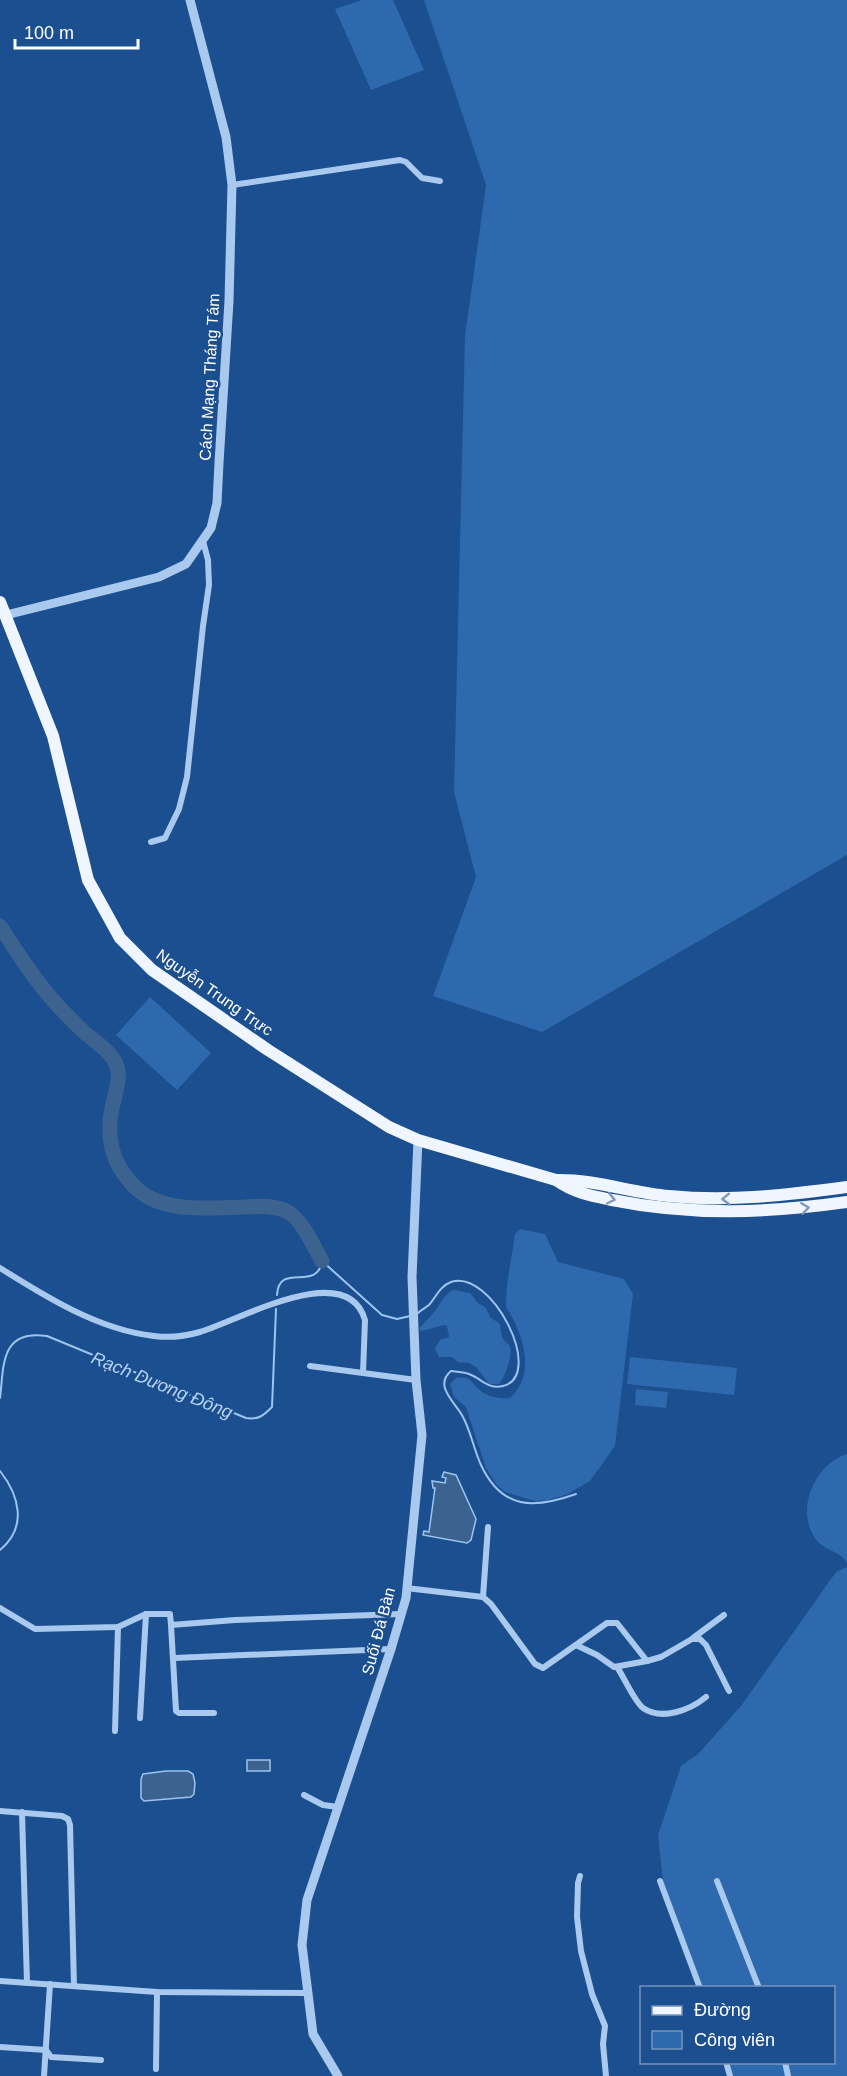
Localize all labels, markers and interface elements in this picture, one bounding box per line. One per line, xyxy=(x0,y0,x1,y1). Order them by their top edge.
scale bar xyxy=(15,12,138,50)
text: 100 m xyxy=(24,23,74,43)
street label: Cách Mạng Tháng Tám xyxy=(197,293,222,461)
street label: Nguyễn Trung Trực xyxy=(153,945,277,1039)
one-way arrow xyxy=(605,1192,615,1205)
one-way arrow xyxy=(722,1192,731,1205)
one-way arrow xyxy=(800,1202,809,1215)
water label: Rạch Dương Đông xyxy=(89,1348,235,1422)
street label: Suối Đá Bàn xyxy=(359,1586,398,1677)
legend xyxy=(640,1986,835,2064)
text: Đường xyxy=(694,2000,751,2020)
text: Công viên xyxy=(694,2030,775,2050)

